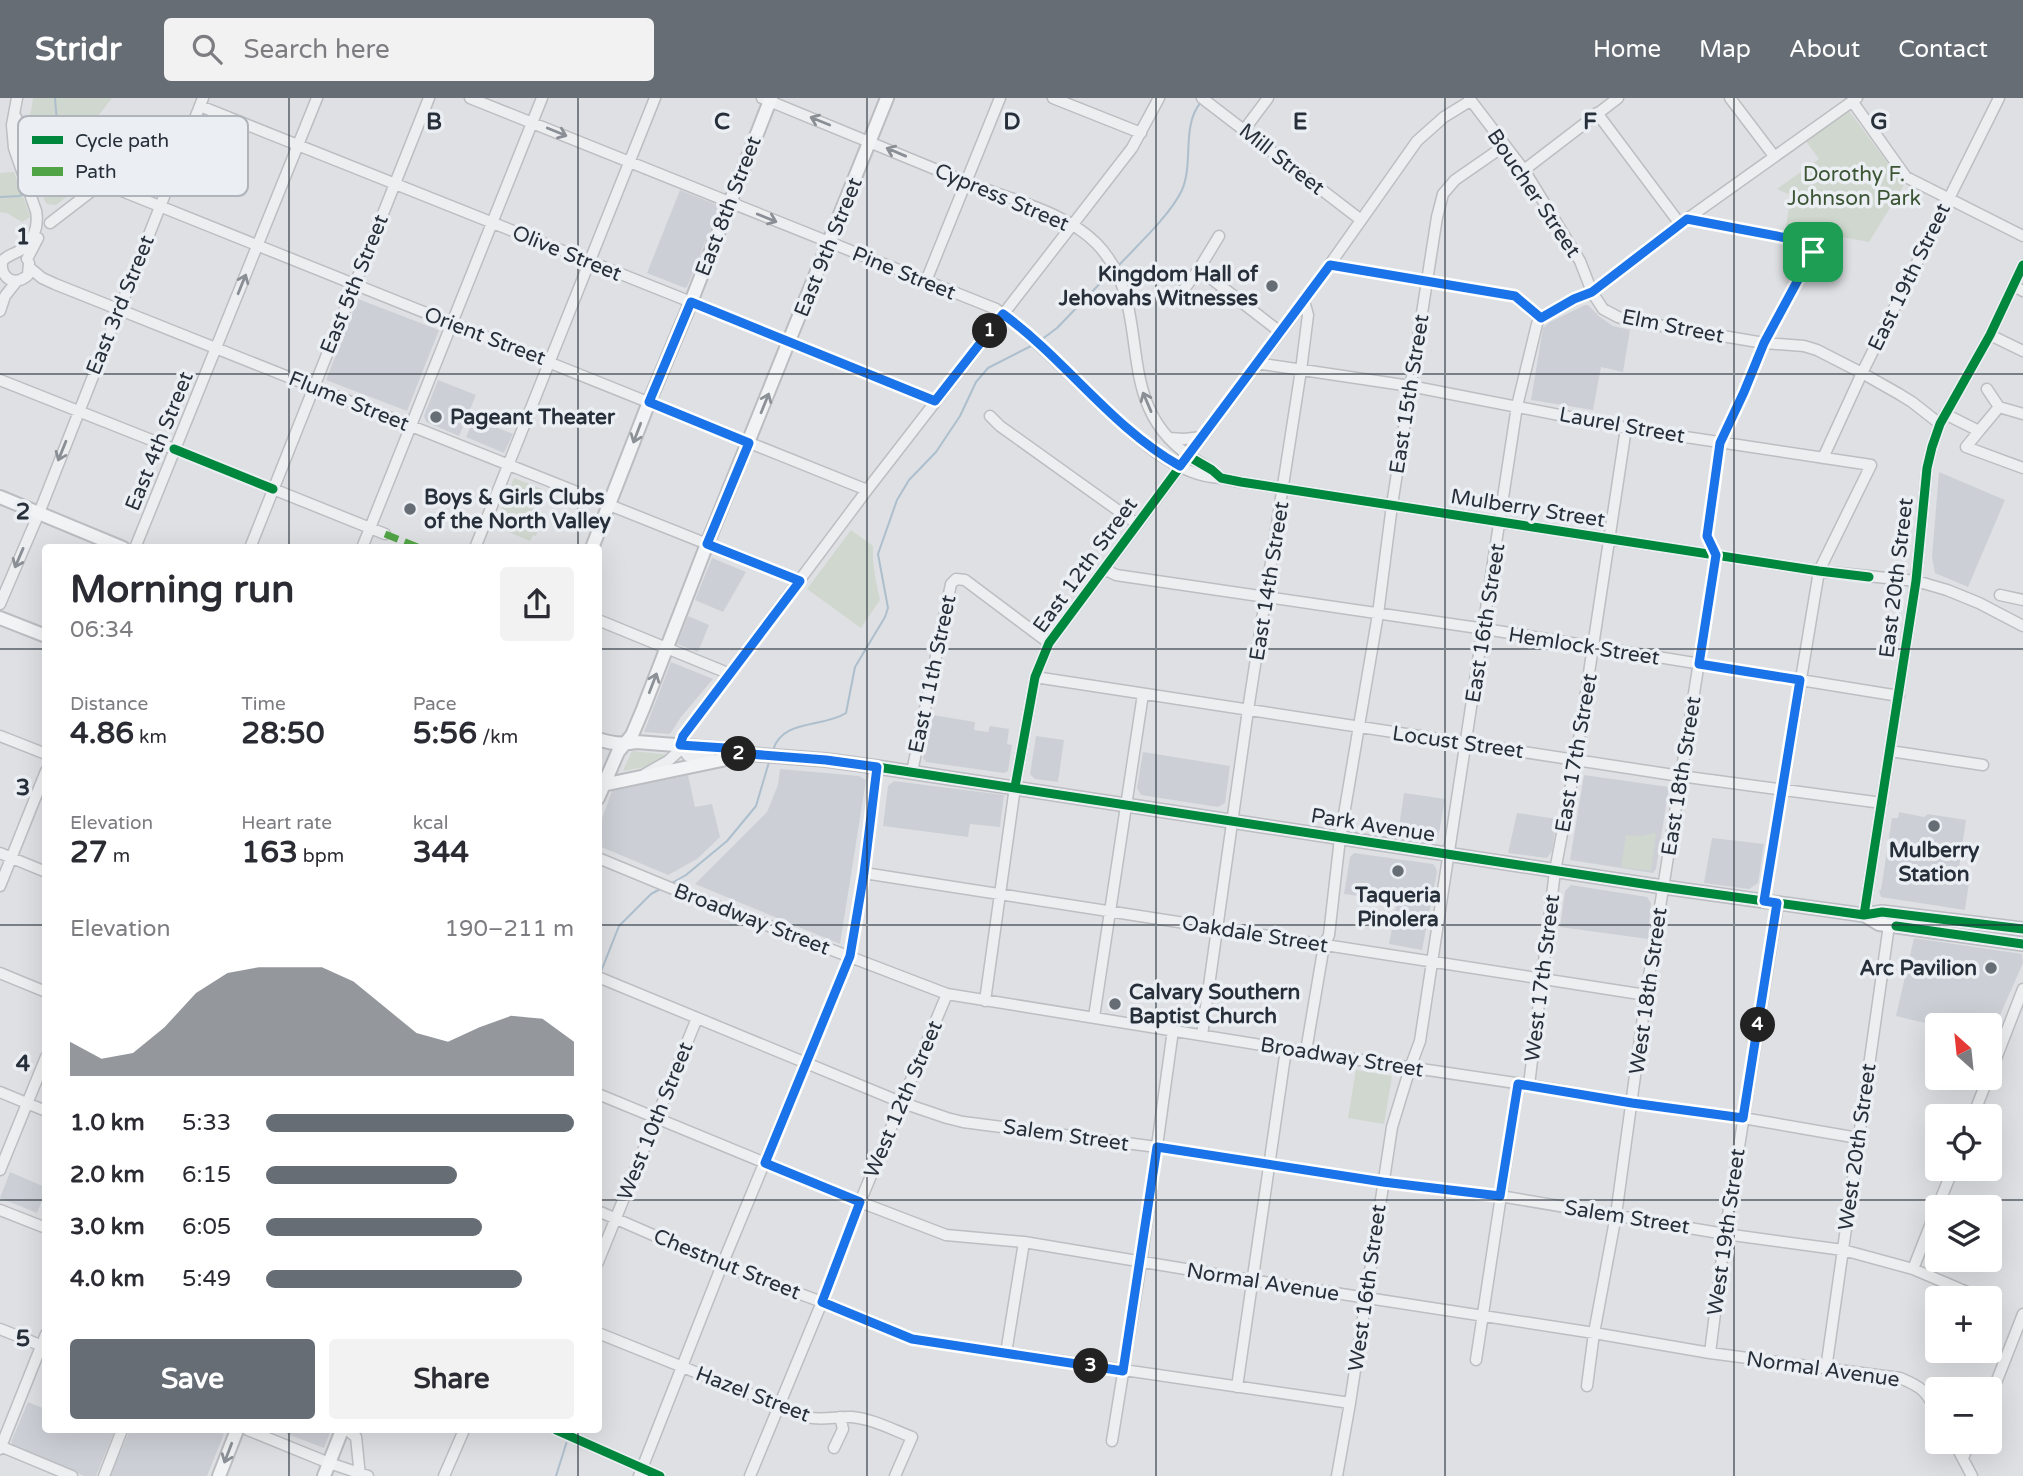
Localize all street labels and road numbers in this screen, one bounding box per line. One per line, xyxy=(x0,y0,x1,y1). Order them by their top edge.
street label: Mill Street xyxy=(1234,118,1329,200)
street label: Boucher Street xyxy=(1481,124,1586,262)
street label: East 8th Street xyxy=(690,133,767,280)
street label: Cypress Street xyxy=(931,158,1073,237)
street label: East 9th Street xyxy=(789,174,868,320)
street label: East 19th Street xyxy=(1863,199,1956,355)
street label: East 5th Street xyxy=(315,211,394,357)
street label: Olive Street xyxy=(509,220,625,287)
street label: East 3rd Street xyxy=(81,232,160,379)
street label: Pine Street xyxy=(848,241,959,306)
street label: Orient Street xyxy=(421,302,549,371)
street label: Elm Street xyxy=(1620,304,1726,349)
street label: East 15th Street xyxy=(1385,313,1434,476)
street label: Flume Street xyxy=(285,366,413,437)
street label: East 4th Street xyxy=(120,368,199,514)
street label: Laurel Street xyxy=(1557,402,1687,449)
street label: Mulberry Street xyxy=(1449,484,1607,533)
street label: East 12th Street xyxy=(1028,493,1143,638)
street label: East 20th Street xyxy=(1874,497,1919,660)
street label: East 14th Street xyxy=(1245,500,1294,663)
street label: East 16th Street xyxy=(1461,542,1510,705)
street label: East 11th Street xyxy=(904,593,961,756)
street label: Hemlock Street xyxy=(1506,622,1661,671)
street label: East 17th Street xyxy=(1550,672,1603,835)
street label: East 18th Street xyxy=(1657,695,1706,858)
street label: Locust Street xyxy=(1391,721,1525,764)
street label: Park Avenue xyxy=(1309,803,1437,848)
street label: Broadway Street xyxy=(670,878,833,961)
street label: West 17th Street xyxy=(1520,893,1565,1063)
street label: West 18th Street xyxy=(1624,906,1673,1076)
street label: Oakdale Street xyxy=(1180,911,1330,958)
street label: West 12th Street xyxy=(859,1017,948,1182)
street label: Broadway Street xyxy=(1259,1032,1425,1083)
street label: West 10th Street xyxy=(612,1038,699,1204)
street label: West 20th Street xyxy=(1833,1062,1882,1232)
street label: Salem Street xyxy=(1002,1114,1130,1157)
street label: West 19th Street xyxy=(1702,1147,1751,1317)
street label: Salem Street xyxy=(1562,1195,1691,1240)
street label: West 16th Street xyxy=(1343,1203,1392,1373)
street label: Chestnut Street xyxy=(650,1224,804,1305)
street label: Normal Avenue xyxy=(1185,1258,1341,1307)
street label: Normal Avenue xyxy=(1745,1346,1901,1393)
street label: Hazel Street xyxy=(692,1361,814,1428)

